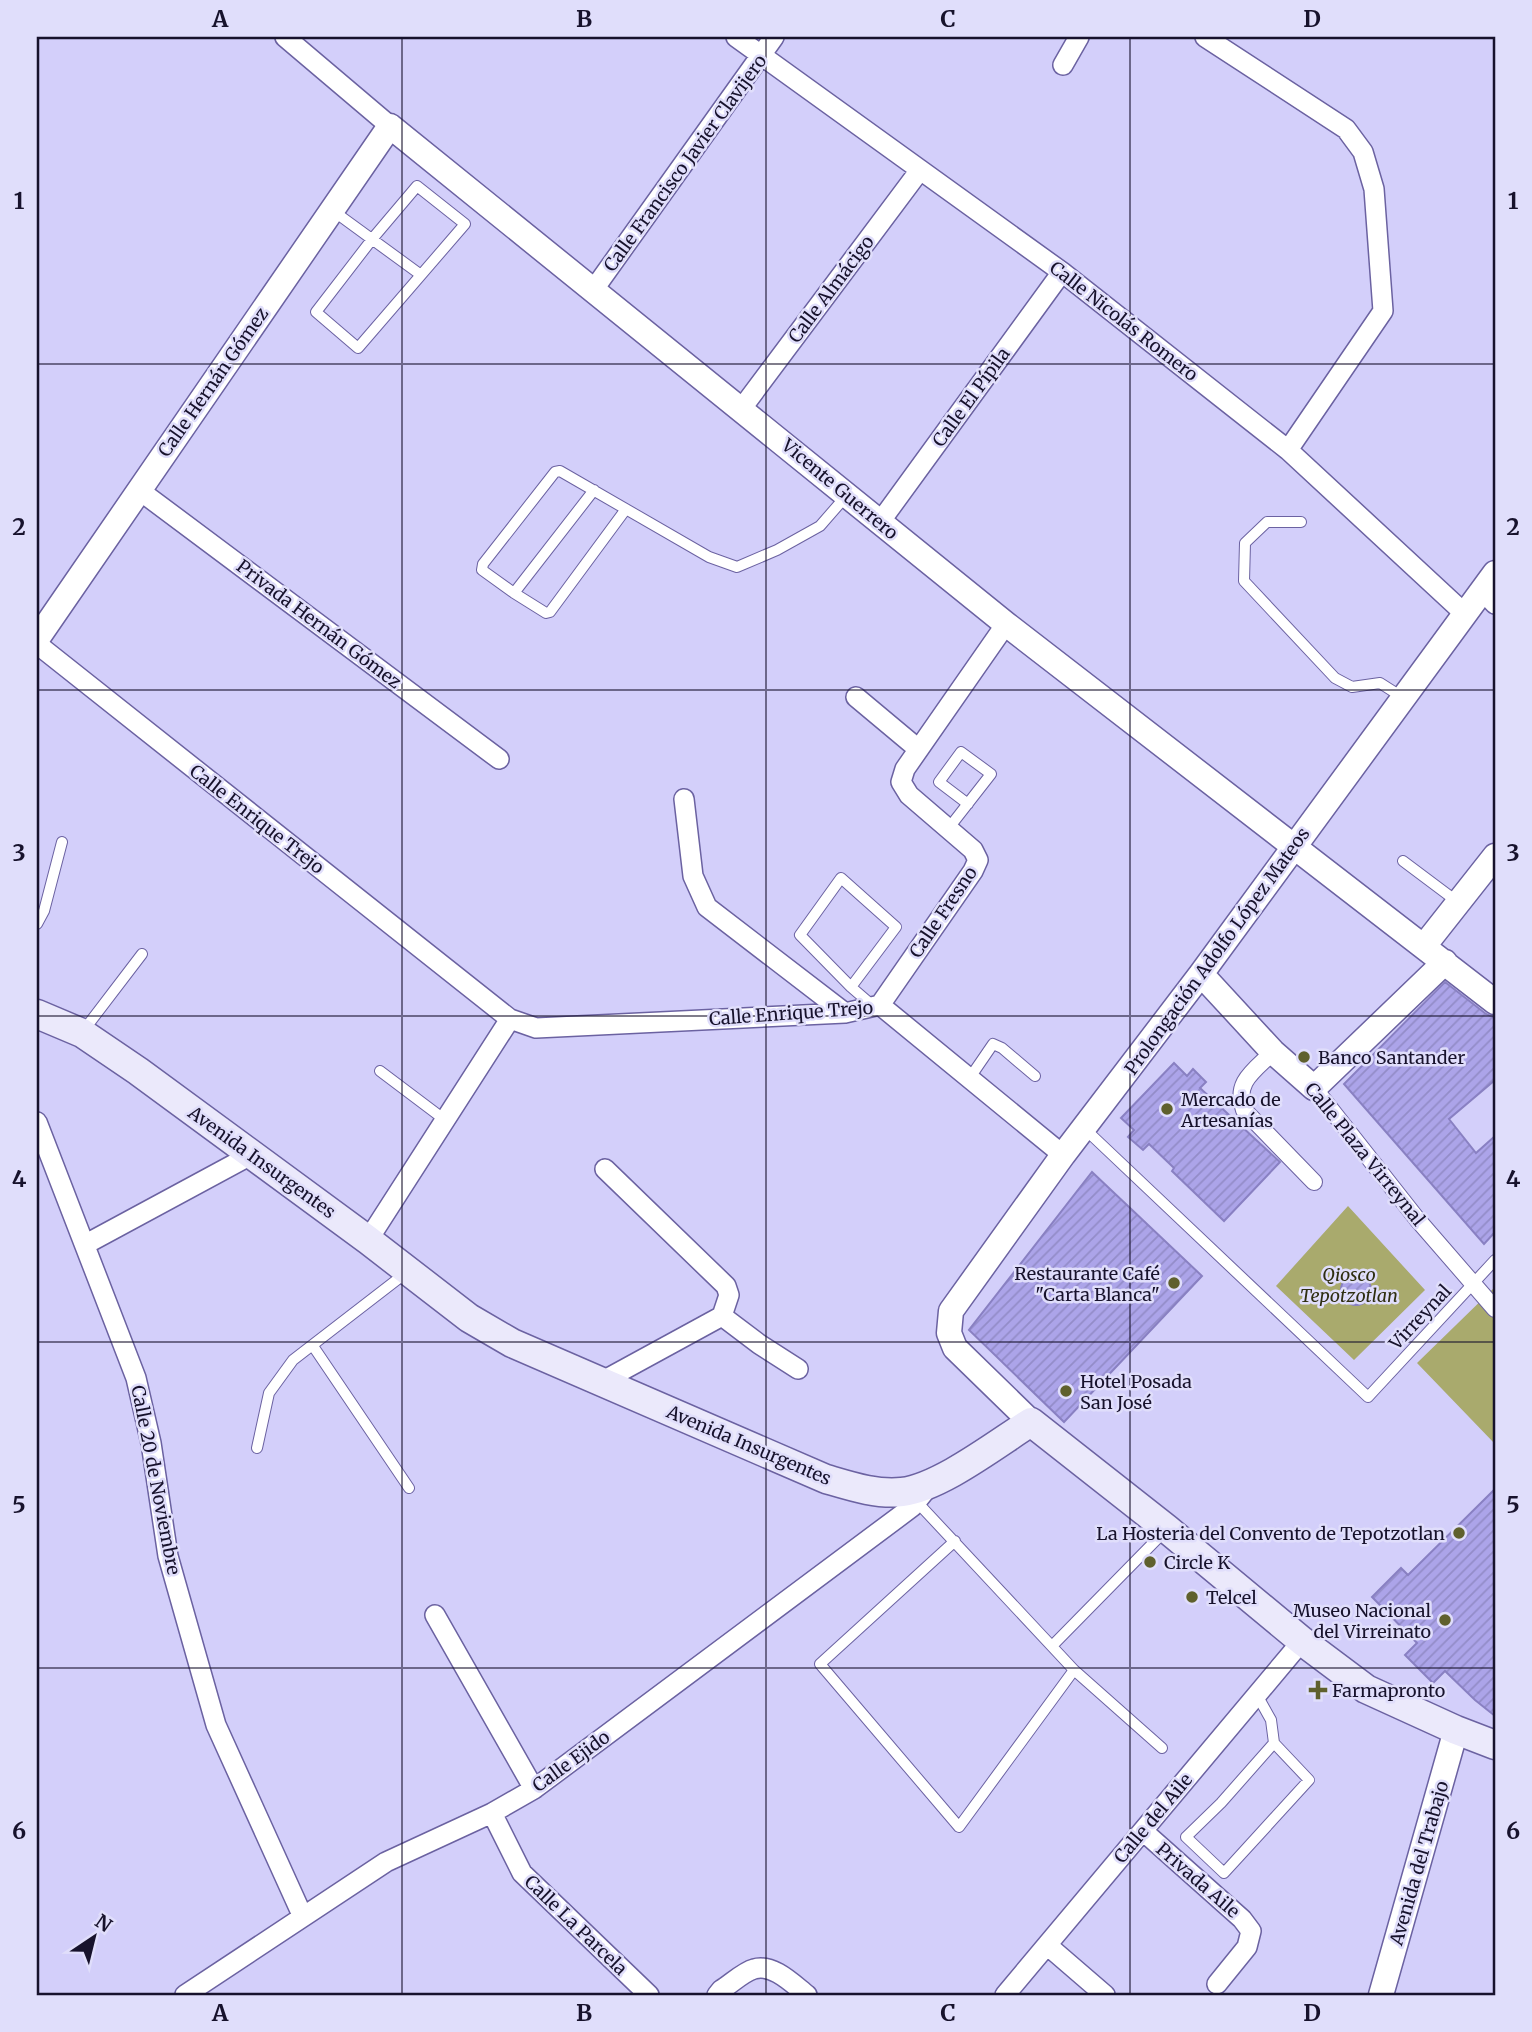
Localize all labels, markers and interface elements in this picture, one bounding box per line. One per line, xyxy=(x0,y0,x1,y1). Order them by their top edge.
text: A xyxy=(211,4,229,33)
text: B xyxy=(576,4,592,33)
text: C xyxy=(940,4,956,33)
text: D xyxy=(1303,4,1321,33)
street label: Calle Francisco Javier Clavijero xyxy=(599,50,771,276)
text: 1 xyxy=(14,186,25,215)
text: 1 xyxy=(1508,186,1519,215)
street label: Calle Almácigo xyxy=(783,231,879,347)
street label: Calle Nicolás Romero xyxy=(1045,256,1203,386)
street label: Calle Hernán Gómez xyxy=(153,303,273,461)
street label: Calle El Pípila xyxy=(927,343,1015,451)
street label: Vicente Guerrero xyxy=(776,433,903,544)
text: 2 xyxy=(12,512,26,541)
text: 2 xyxy=(1506,512,1520,541)
street label: Privada Hernán Gómez xyxy=(232,554,406,694)
street label: Calle Enrique Trejo xyxy=(185,759,329,879)
street label: Prolongación Adolfo López Mateos xyxy=(1120,823,1315,1079)
text: 3 xyxy=(12,838,26,867)
text: 3 xyxy=(1506,838,1520,867)
street label: Calle Fresno xyxy=(904,862,982,962)
street label: Calle Enrique Trejo xyxy=(708,996,874,1030)
place label: Banco Santander xyxy=(1318,1046,1465,1069)
marker: Banco Santander xyxy=(1296,1049,1312,1065)
street label: Calle Plaza Virreynal xyxy=(1300,1078,1430,1231)
place label: Mercado de Artesanías xyxy=(1180,1088,1281,1132)
street label: Avenida Insurgentes xyxy=(183,1100,340,1223)
marker: Mercado de Artesanías xyxy=(1159,1101,1175,1117)
text: 4 xyxy=(12,1164,27,1193)
text: 4 xyxy=(1506,1164,1521,1193)
place label: Restaurante Café "Carta Blanca" xyxy=(1014,1262,1160,1306)
park label: Qiosco Tepotzotlan xyxy=(1300,1263,1398,1307)
marker: Restaurante Café "Carta Blanca" xyxy=(1166,1275,1182,1291)
street label: Virreynal xyxy=(1383,1279,1456,1355)
place label: Hotel Posada San José xyxy=(1080,1370,1192,1414)
street label: Calle 20 de Noviembre xyxy=(126,1383,186,1577)
marker: Hotel Posada San José xyxy=(1058,1383,1074,1399)
street label: Avenida Insurgentes xyxy=(662,1400,835,1490)
text: 5 xyxy=(12,1490,26,1519)
text: 5 xyxy=(1506,1490,1520,1519)
place label: La Hosteria del Convento de Tepotzotlan xyxy=(1096,1522,1445,1545)
marker: La Hosteria del Convento de Tepotzotlan xyxy=(1451,1525,1467,1541)
place label: Circle K xyxy=(1164,1551,1230,1574)
marker: Circle K xyxy=(1142,1554,1158,1570)
place label: Telcel xyxy=(1206,1586,1257,1609)
marker: Telcel xyxy=(1184,1589,1200,1605)
place label: Museo Nacional del Virreinato xyxy=(1293,1599,1431,1643)
marker: Museo Nacional del Virreinato xyxy=(1437,1612,1453,1628)
place label: Farmapronto xyxy=(1332,1679,1445,1702)
marker: Farmapronto xyxy=(1310,1682,1326,1698)
street label: Calle Ejido xyxy=(528,1725,614,1797)
street label: Calle del Aile xyxy=(1109,1768,1197,1868)
street label: Avenida del Trabajo xyxy=(1384,1778,1453,1949)
text: 6 xyxy=(12,1816,26,1845)
text: 6 xyxy=(1506,1816,1520,1845)
street label: Privada Aile xyxy=(1151,1837,1245,1923)
street label: Calle La Parcela xyxy=(520,1870,633,1980)
north arrow xyxy=(60,1902,130,1972)
text: N xyxy=(91,1909,117,1937)
text: A xyxy=(211,1998,229,2027)
text: B xyxy=(576,1998,592,2027)
text: C xyxy=(940,1998,956,2027)
text: D xyxy=(1303,1998,1321,2027)

